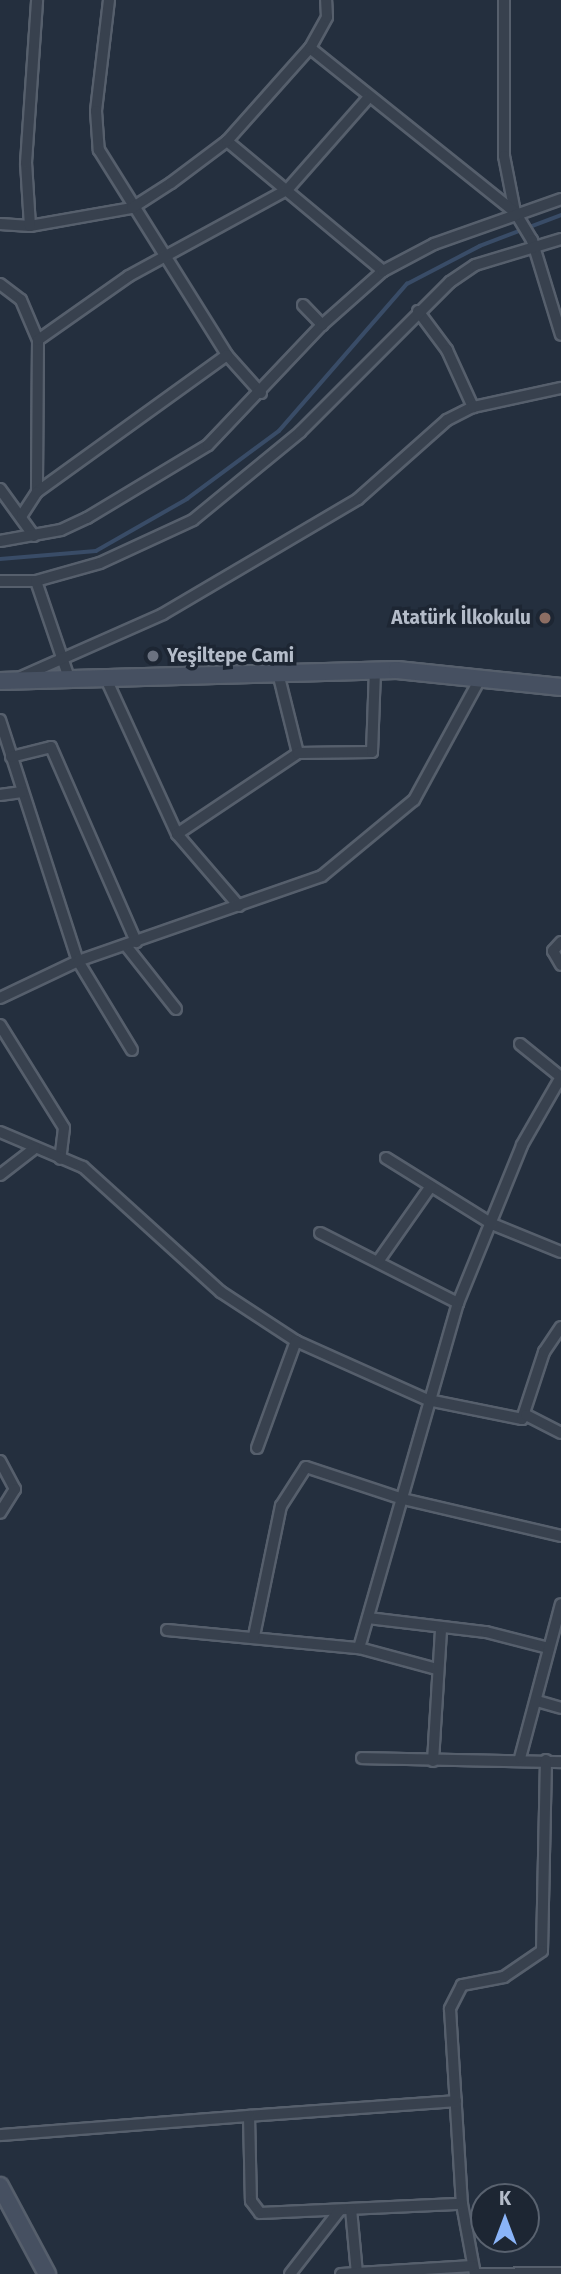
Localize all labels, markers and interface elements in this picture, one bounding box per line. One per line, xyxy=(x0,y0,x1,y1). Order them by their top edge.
place label: Atatürk İlkokulu xyxy=(391,607,531,629)
marker: Atatürk İlkokulu xyxy=(537,610,553,626)
place label: Yeşiltepe Cami xyxy=(167,645,294,667)
marker: Yeşiltepe Cami xyxy=(145,648,161,664)
north arrow xyxy=(470,2183,540,2253)
text: K xyxy=(499,2187,511,2210)

